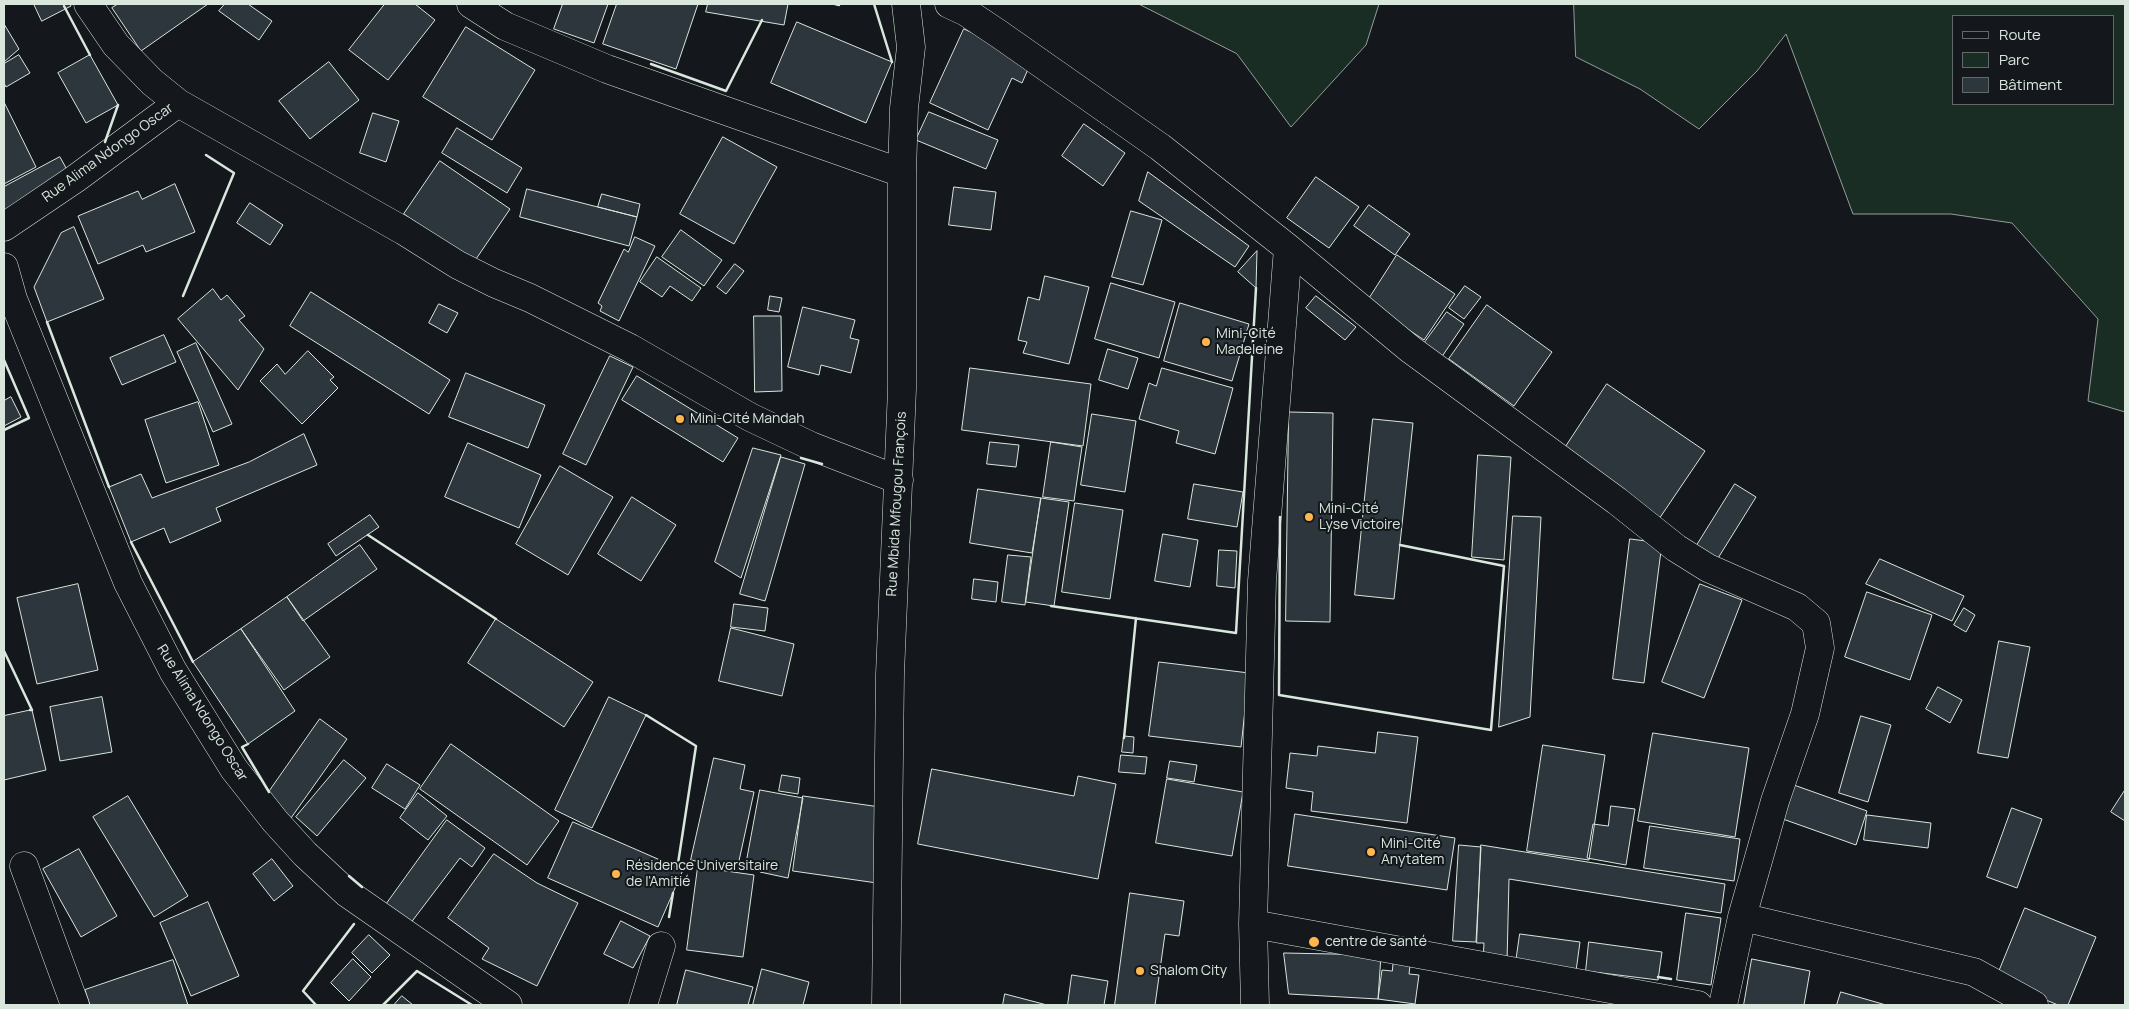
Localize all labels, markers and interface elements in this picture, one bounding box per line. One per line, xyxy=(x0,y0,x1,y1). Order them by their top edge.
legend xyxy=(1952,15,2114,105)
text: Route xyxy=(1999,24,2041,45)
text: Parc xyxy=(1999,49,2030,70)
text: Bâtiment xyxy=(1999,74,2062,95)
street label: Rue Alima Ndongo Oscar xyxy=(39,100,177,206)
place label: Mini-Cité Madeleine xyxy=(1216,326,1283,358)
marker: Mini-Cité Madeleine xyxy=(1200,336,1212,348)
place label: Mini-Cité Mandah xyxy=(690,411,805,427)
street label: Rue Mbida Mfougou François xyxy=(884,411,910,597)
marker: Mini-Cité Mandah xyxy=(674,413,686,425)
place label: Mini-Cité Lyse Victoire xyxy=(1319,501,1400,534)
marker: Mini-Cité Lyse Victoire xyxy=(1303,511,1315,523)
street label: Rue Alima Ndongo Oscar xyxy=(153,642,251,784)
place label: Mini-Cité Anytatem xyxy=(1381,836,1444,869)
marker: Mini-Cité Anytatem xyxy=(1365,846,1377,858)
place label: Résidence Universitaire de l'Amitié xyxy=(626,858,778,890)
marker: Résidence Universitaire de l'Amitié xyxy=(610,868,622,880)
place label: centre de santé xyxy=(1325,934,1427,950)
marker: centre de santé xyxy=(1307,935,1321,949)
place label: Shalom City xyxy=(1150,963,1227,979)
marker: Shalom City xyxy=(1134,965,1146,977)

